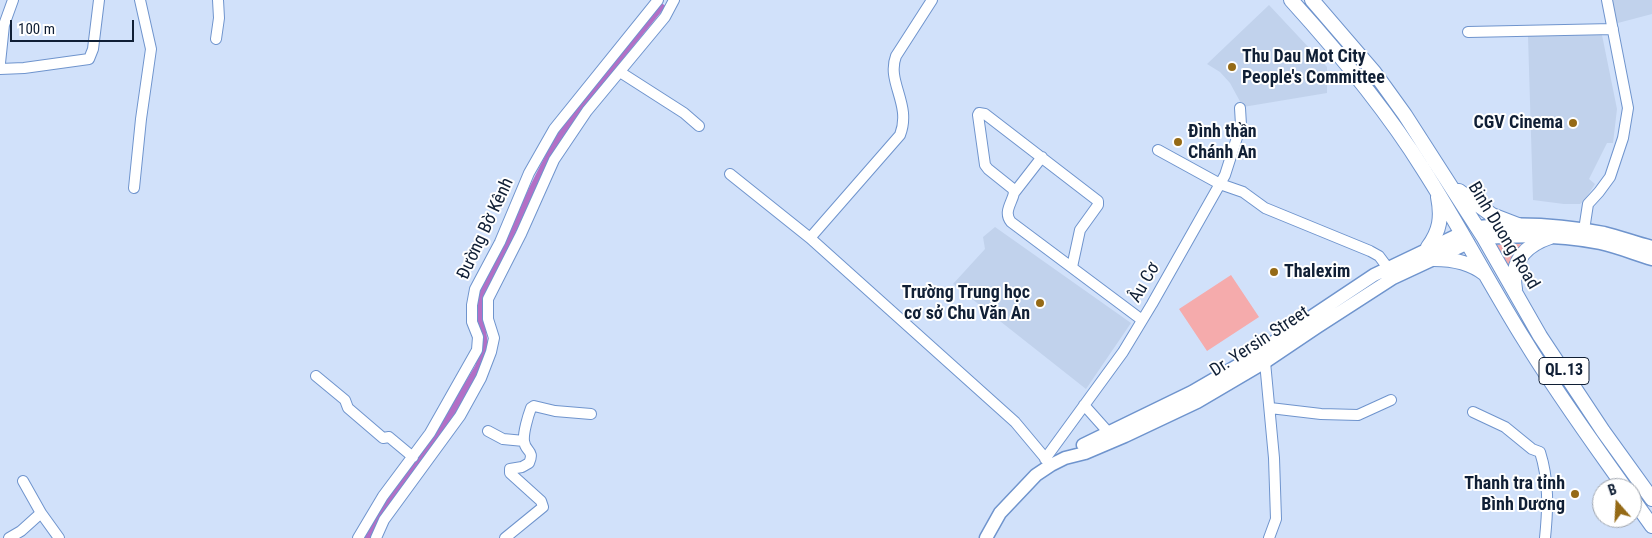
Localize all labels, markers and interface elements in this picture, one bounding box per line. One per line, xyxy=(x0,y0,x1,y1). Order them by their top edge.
scale bar xyxy=(12,10,136,42)
text: 100 m xyxy=(18,20,55,38)
place label: Thu Dau Mot City People's Committee xyxy=(1242,46,1385,88)
marker: Thu Dau Mot City People's Committee xyxy=(1226,61,1238,73)
place label: CGV Cinema xyxy=(1474,112,1563,134)
marker: CGV Cinema xyxy=(1567,117,1579,129)
place label: Đình thần Chánh An xyxy=(1188,121,1257,163)
marker: Đình thần Chánh An xyxy=(1172,136,1184,148)
street label: Đường Bờ Kênh xyxy=(453,175,519,283)
street label: Binh Duong Road xyxy=(1462,178,1544,294)
street label: Âu Cơ xyxy=(1125,259,1165,307)
place label: Thalexim xyxy=(1284,261,1350,283)
marker: Thalexim xyxy=(1268,266,1280,278)
place label: Trường Trung học cơ sở Chu Văn An xyxy=(902,282,1030,324)
marker: Trường Trung học cơ sở Chu Văn An xyxy=(1034,297,1046,309)
street label: Dr. Yersin Street xyxy=(1206,302,1314,382)
road number: QL.13 xyxy=(1539,358,1589,384)
place label: Thanh tra tỉnh Bình Dương xyxy=(1464,473,1565,516)
north arrow xyxy=(1592,478,1642,528)
text: B xyxy=(1606,481,1619,499)
marker: Thanh tra tỉnh Bình Dương xyxy=(1569,488,1581,500)

